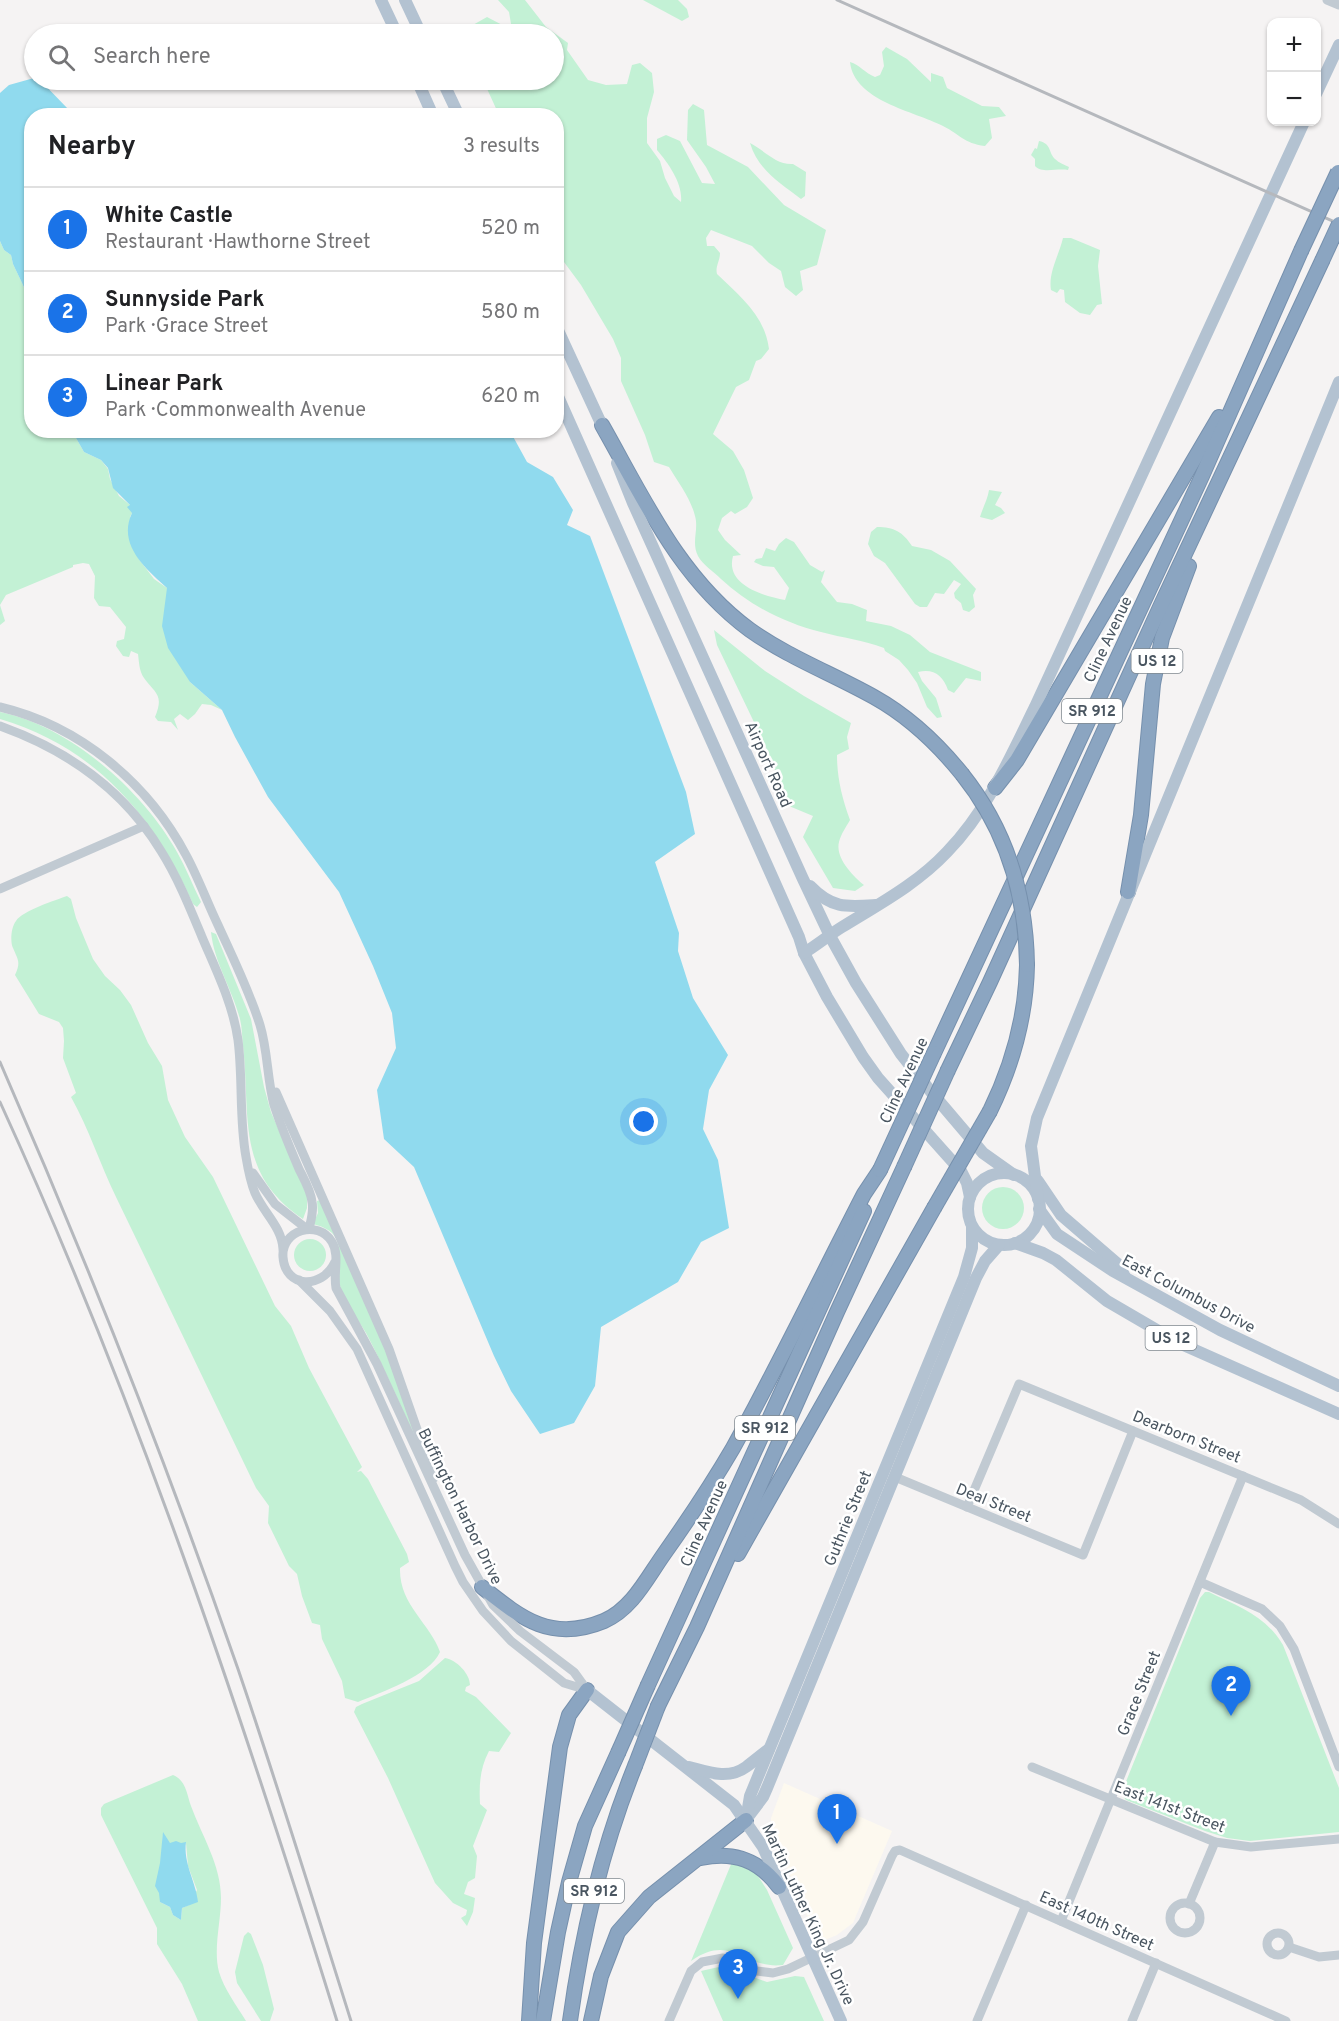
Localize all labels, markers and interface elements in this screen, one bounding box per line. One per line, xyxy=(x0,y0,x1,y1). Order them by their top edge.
map controls xyxy=(1267,18,1321,126)
button: + xyxy=(1267,18,1321,72)
search box xyxy=(24,24,564,90)
icon: search xyxy=(45,41,78,74)
text: Search here xyxy=(93,44,211,71)
button: − xyxy=(1267,72,1321,126)
text: Nearby xyxy=(48,131,136,164)
text: 3 results xyxy=(463,134,540,160)
text: White Castle xyxy=(105,203,233,230)
text: 1 xyxy=(64,216,72,242)
text: 520 m xyxy=(481,216,540,242)
text: Restaurant · Hawthorne Street xyxy=(105,230,371,256)
text: Sunnyside Park xyxy=(105,287,264,314)
text: 2 xyxy=(61,300,74,326)
text: 580 m xyxy=(481,300,540,326)
text: Park · Grace Street xyxy=(105,314,268,340)
text: Linear Park xyxy=(105,371,223,398)
text: 3 xyxy=(62,384,74,410)
text: 620 m xyxy=(481,384,540,410)
text: Park · Commonwealth Avenue xyxy=(105,398,366,424)
street label: Cline Avenue xyxy=(1080,593,1138,686)
road number: US 12 xyxy=(1132,649,1182,673)
road number: SR 912 xyxy=(1062,699,1122,723)
street label: Airport Road xyxy=(739,718,795,811)
street label: Cline Avenue xyxy=(876,1034,934,1127)
your location xyxy=(629,1107,658,1136)
street label: East Columbus Drive xyxy=(1118,1251,1258,1338)
road number: US 12 xyxy=(1146,1326,1196,1350)
street label: Dearborn Street xyxy=(1129,1407,1243,1469)
road number: SR 912 xyxy=(735,1416,795,1440)
street label: Buffington Harbor Drive xyxy=(413,1425,506,1588)
street label: Guthrie Street xyxy=(821,1468,877,1570)
street label: Cline Avenue xyxy=(677,1477,733,1570)
street label: Deal Street xyxy=(953,1480,1034,1528)
street label: Grace Street xyxy=(1114,1648,1166,1739)
pin: 2 xyxy=(1212,1666,1250,1716)
street label: East 141st Street xyxy=(1111,1777,1228,1838)
pin: 1 xyxy=(818,1794,856,1844)
street label: Martin Luther King Jr. Drive xyxy=(756,1821,858,2009)
road number: SR 912 xyxy=(564,1879,624,1903)
street label: East 140th Street xyxy=(1036,1888,1157,1956)
pin: 3 xyxy=(718,1950,758,1999)

